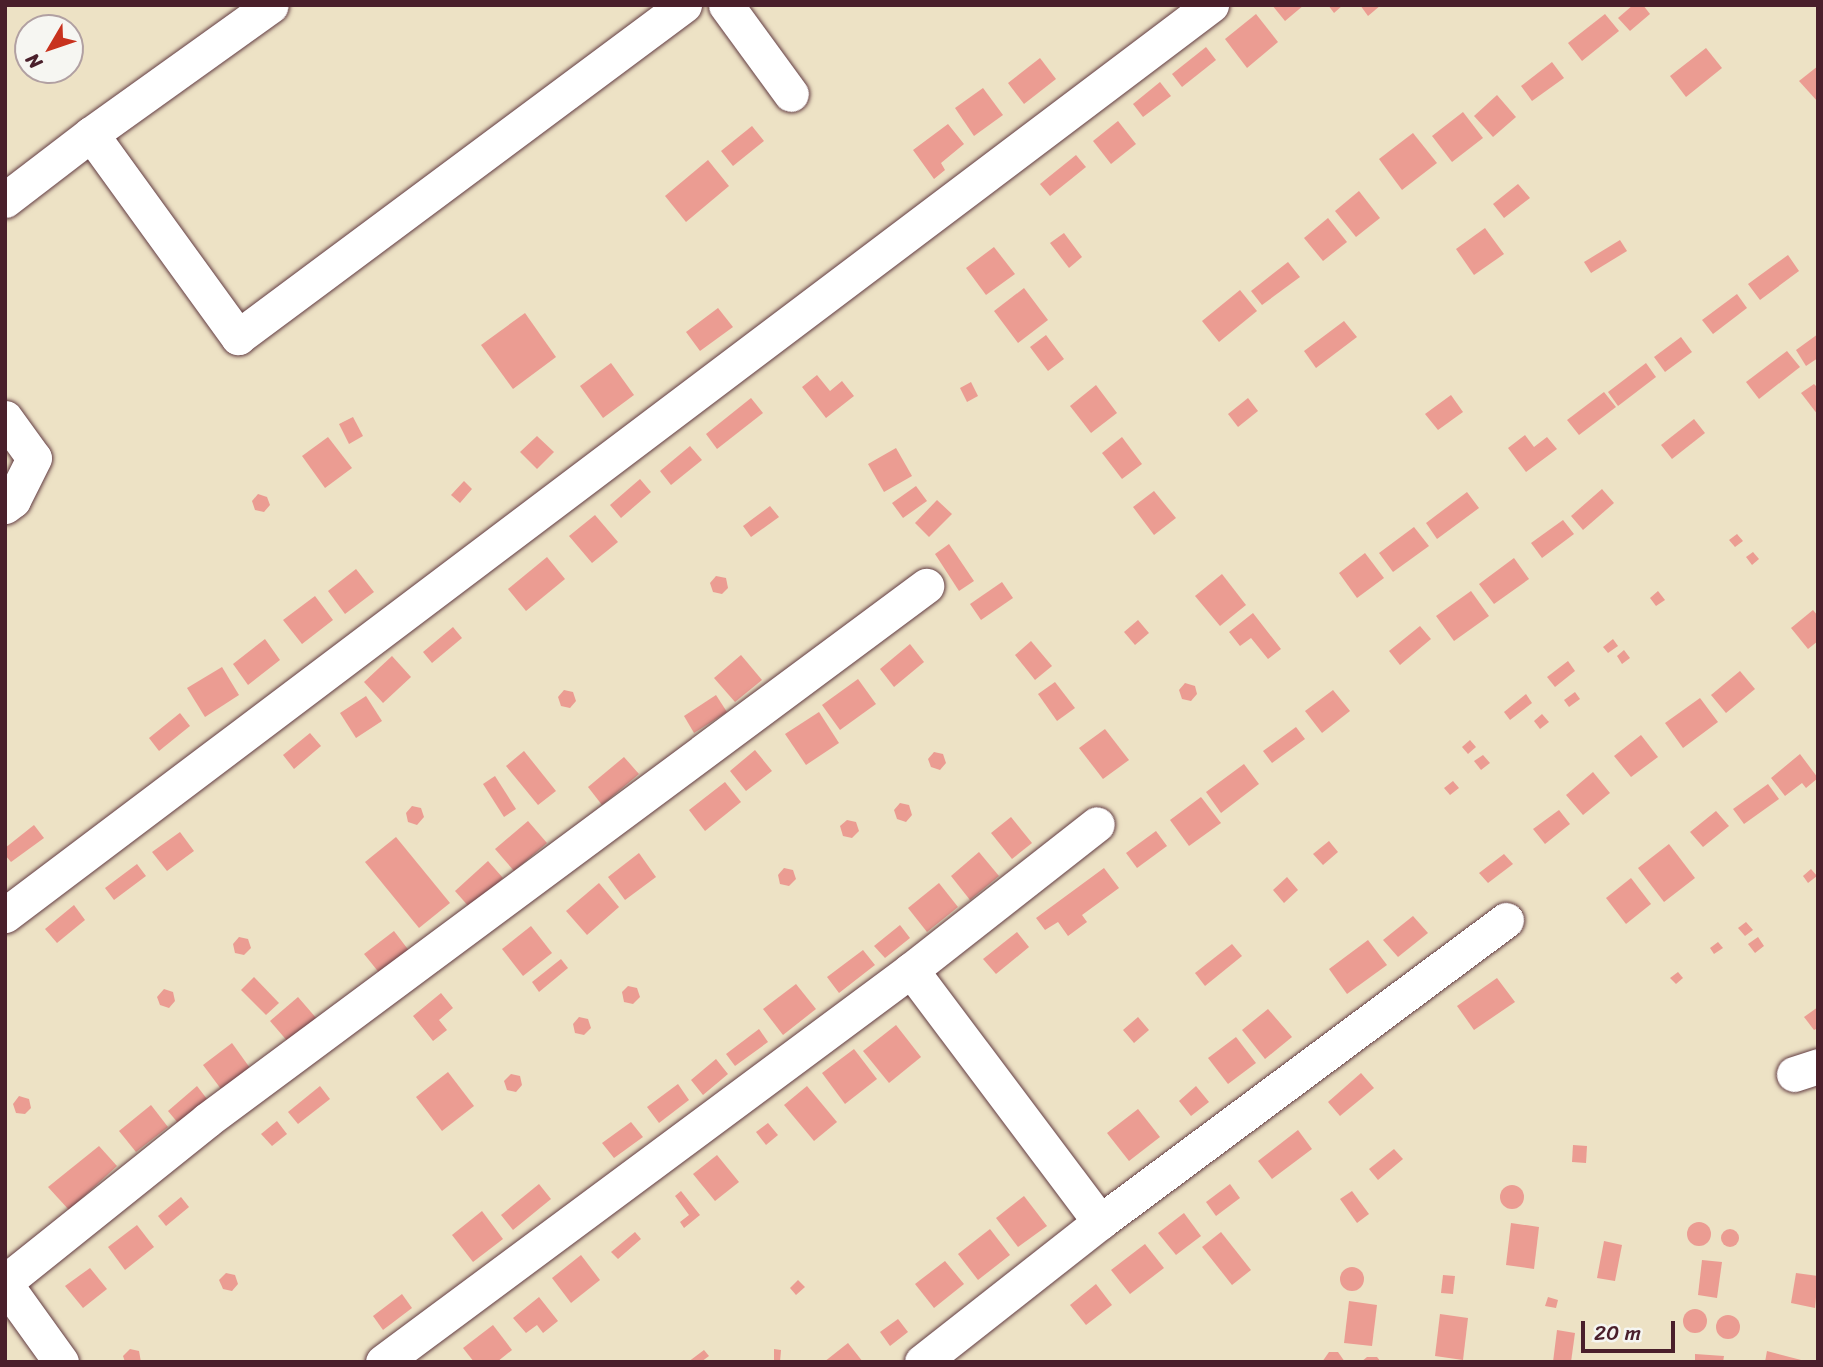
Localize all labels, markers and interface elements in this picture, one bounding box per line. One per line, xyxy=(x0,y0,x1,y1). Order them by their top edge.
north arrow xyxy=(14,14,84,84)
text: N xyxy=(17,46,51,77)
scale bar xyxy=(1585,1308,1680,1352)
text: 20 m xyxy=(1594,1314,1641,1352)

